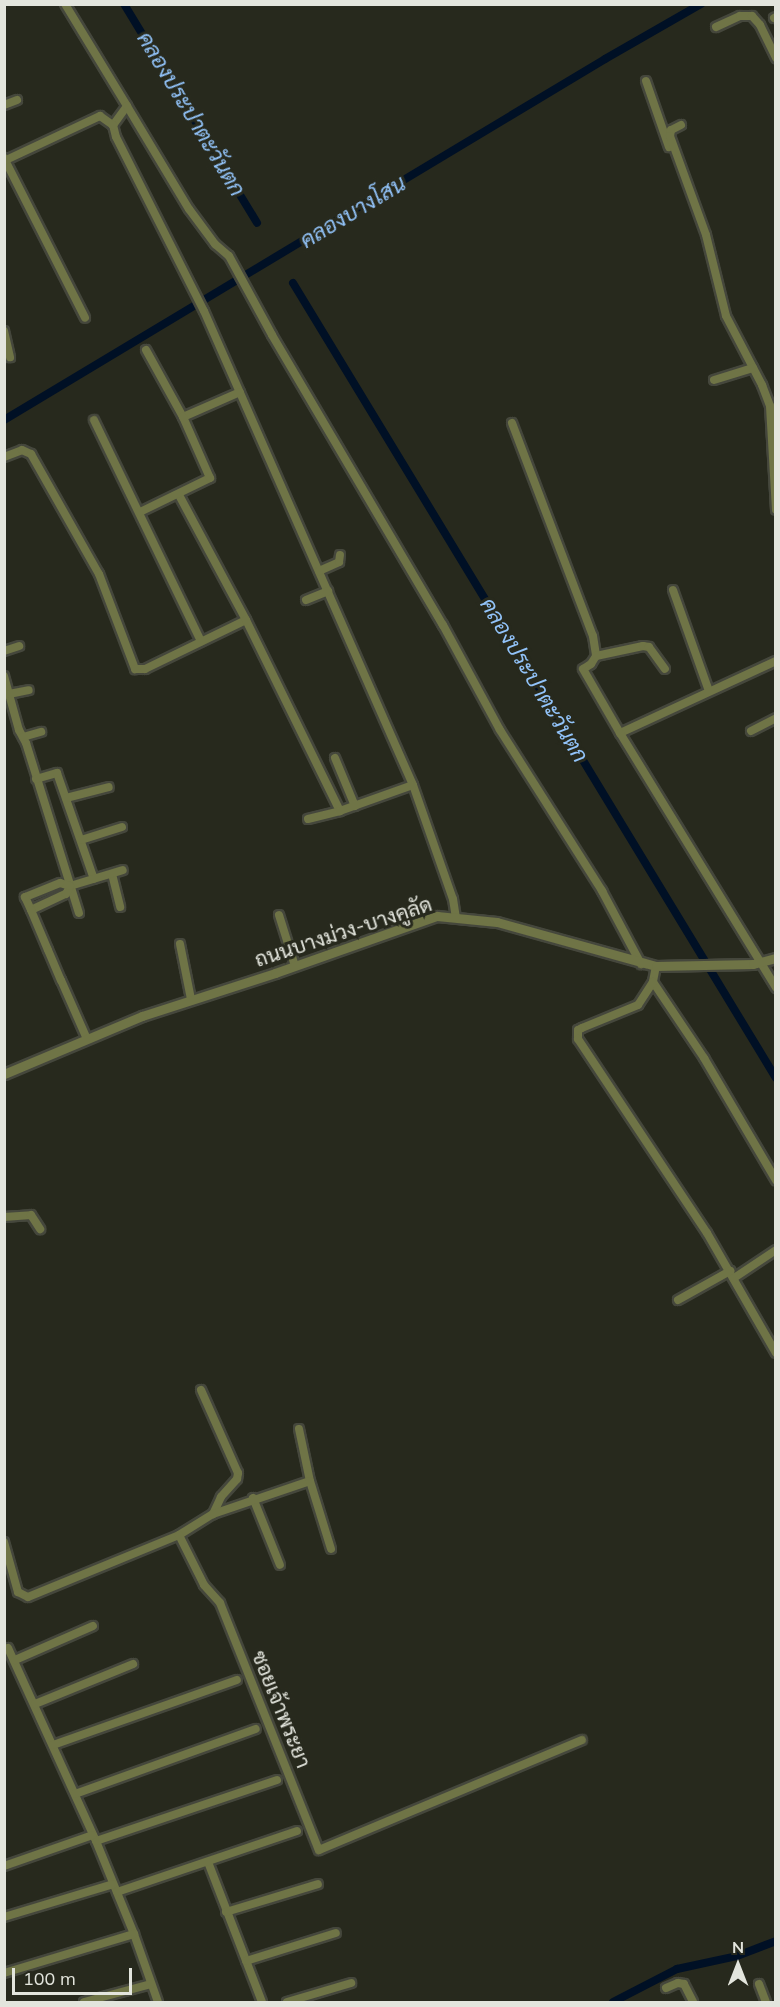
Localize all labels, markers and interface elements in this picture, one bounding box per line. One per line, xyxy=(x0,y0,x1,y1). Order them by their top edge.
water label: คลองประปาตะวันตก xyxy=(131,27,251,201)
water label: คลองบางโสน xyxy=(295,170,411,254)
water label: คลองประปาตะวันตก xyxy=(474,593,594,767)
street label: ถนนบางม่วง-บางคูลัด xyxy=(251,890,435,972)
street label: ซอยเจ้าพระยา xyxy=(247,1647,317,1771)
north arrow xyxy=(708,1935,768,1995)
text: N xyxy=(732,1937,744,1957)
scale bar xyxy=(15,1956,135,1994)
text: 100 m xyxy=(23,1967,76,1990)

